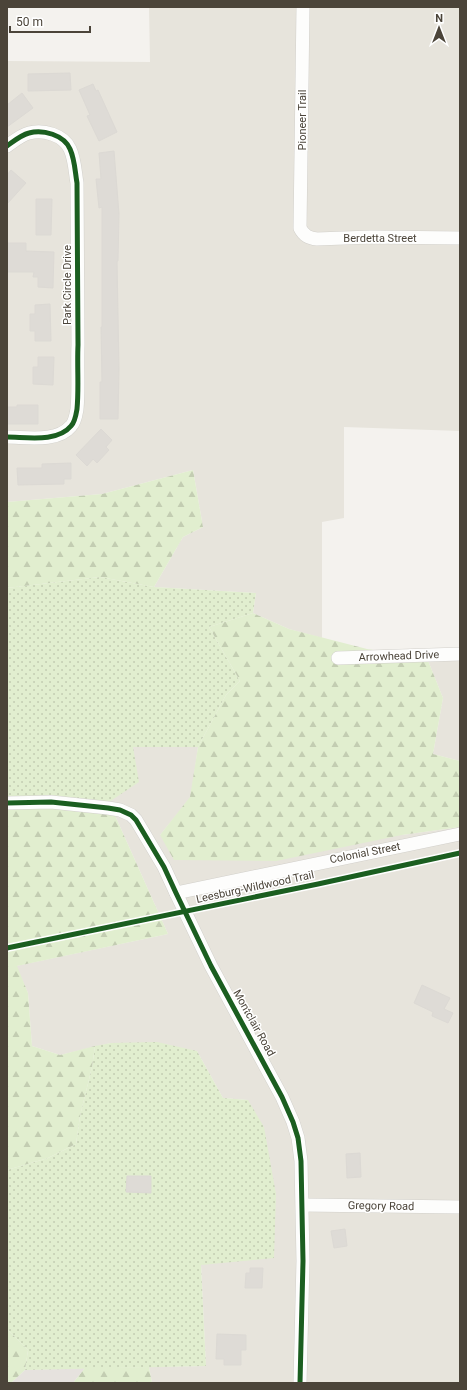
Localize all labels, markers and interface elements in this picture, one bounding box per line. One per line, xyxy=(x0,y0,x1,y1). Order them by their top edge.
scale bar xyxy=(10,8,90,34)
north arrow xyxy=(419,8,459,48)
text: N xyxy=(435,12,443,25)
text: 50 m xyxy=(16,15,43,29)
street label: Pioneer Trail xyxy=(296,90,309,150)
street label: Berdetta Street xyxy=(343,232,417,245)
street label: Park Circle Drive xyxy=(61,245,74,325)
street label: Arrowhead Drive xyxy=(359,648,440,664)
street label: Colonial Street xyxy=(329,840,402,866)
street label: Leesburg-Wildwood Trail xyxy=(195,868,315,906)
street label: Montclair Road xyxy=(230,987,278,1059)
street label: Gregory Road xyxy=(348,1199,414,1213)

